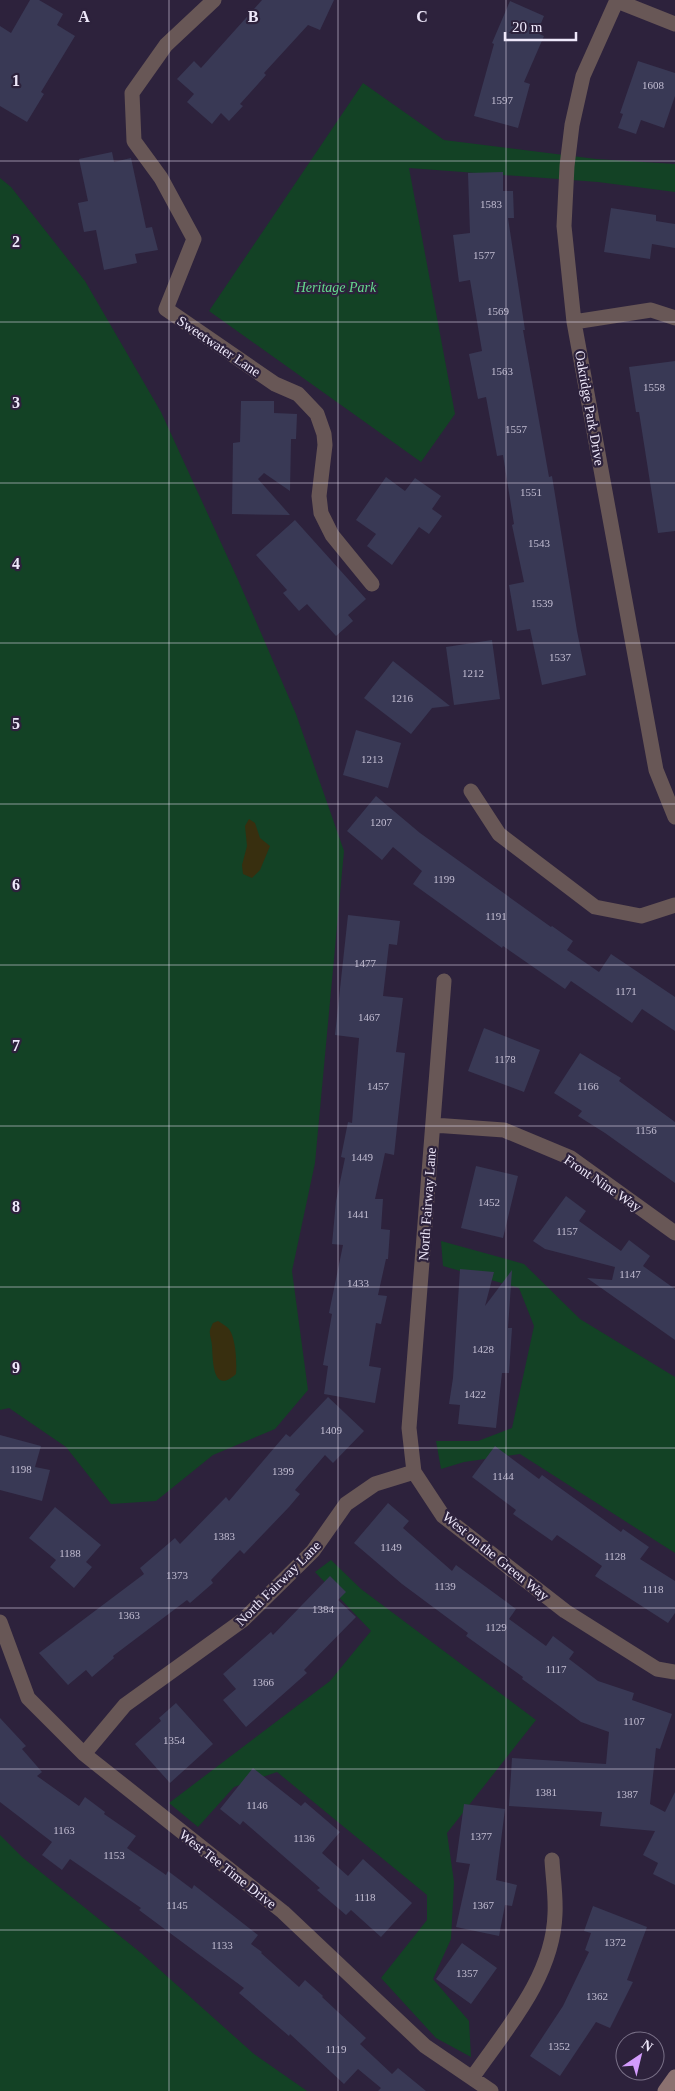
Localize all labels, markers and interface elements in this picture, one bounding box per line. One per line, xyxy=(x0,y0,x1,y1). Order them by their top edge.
text: A xyxy=(78,8,90,25)
text: B xyxy=(248,8,259,25)
text: C xyxy=(416,8,428,25)
scale bar xyxy=(505,10,576,42)
text: 20 m xyxy=(512,19,543,35)
text: 1 xyxy=(12,72,20,89)
house number: 1608 xyxy=(642,79,665,91)
house number: 1597 xyxy=(491,94,514,106)
house number: 1583 xyxy=(480,198,503,210)
text: 2 xyxy=(12,233,20,250)
house number: 1577 xyxy=(473,249,496,261)
park label: Heritage Park xyxy=(295,280,377,295)
house number: 1569 xyxy=(487,305,510,317)
street label: Sweetwater Lane xyxy=(174,313,263,380)
street label: Oakridge Park Drive xyxy=(572,349,607,467)
house number: 1563 xyxy=(491,365,514,377)
house number: 1558 xyxy=(643,381,666,393)
text: 3 xyxy=(12,394,20,411)
house number: 1557 xyxy=(505,423,528,435)
house number: 1551 xyxy=(520,486,542,498)
house number: 1543 xyxy=(528,537,551,549)
text: 4 xyxy=(12,555,20,572)
house number: 1539 xyxy=(531,597,554,609)
house number: 1537 xyxy=(549,651,572,663)
house number: 1212 xyxy=(462,667,484,679)
house number: 1216 xyxy=(391,692,414,704)
text: 5 xyxy=(12,715,20,732)
house number: 1213 xyxy=(361,753,384,765)
house number: 1207 xyxy=(370,816,393,828)
house number: 1199 xyxy=(433,873,455,885)
text: 6 xyxy=(12,876,20,893)
house number: 1191 xyxy=(485,910,507,922)
house number: 1477 xyxy=(354,957,377,969)
house number: 1171 xyxy=(615,985,637,997)
house number: 1467 xyxy=(358,1011,381,1023)
text: 7 xyxy=(12,1037,20,1054)
house number: 1178 xyxy=(494,1053,516,1065)
house number: 1457 xyxy=(367,1080,390,1092)
house number: 1166 xyxy=(577,1080,599,1092)
house number: 1156 xyxy=(635,1124,657,1136)
street label: North Fairway Lane xyxy=(416,1147,439,1261)
house number: 1449 xyxy=(351,1151,374,1163)
street label: Front Nine Way xyxy=(561,1152,644,1215)
house number: 1452 xyxy=(478,1196,500,1208)
text: 8 xyxy=(12,1198,20,1215)
house number: 1441 xyxy=(347,1208,369,1220)
house number: 1157 xyxy=(556,1225,578,1237)
house number: 1147 xyxy=(619,1268,641,1280)
house number: 1433 xyxy=(347,1277,370,1289)
house number: 1428 xyxy=(472,1343,495,1355)
text: 9 xyxy=(12,1359,20,1376)
house number: 1422 xyxy=(464,1388,486,1400)
house number: 1409 xyxy=(320,1424,343,1436)
house number: 1198 xyxy=(10,1463,32,1475)
house number: 1399 xyxy=(272,1465,295,1477)
house number: 1144 xyxy=(492,1470,514,1482)
street label: West on the Green Way xyxy=(440,1509,552,1604)
house number: 1383 xyxy=(213,1530,236,1542)
street label: North Fairway Lane xyxy=(233,1538,324,1629)
house number: 1149 xyxy=(380,1541,402,1553)
house number: 1188 xyxy=(59,1547,81,1559)
house number: 1128 xyxy=(604,1550,626,1562)
house number: 1373 xyxy=(166,1569,189,1581)
house number: 1139 xyxy=(434,1580,456,1592)
house number: 1118 xyxy=(642,1583,664,1595)
house number: 1384 xyxy=(312,1603,335,1615)
house number: 1363 xyxy=(118,1609,141,1621)
house number: 1129 xyxy=(485,1621,507,1633)
house number: 1117 xyxy=(545,1663,567,1675)
house number: 1366 xyxy=(252,1676,275,1688)
house number: 1107 xyxy=(623,1715,645,1727)
house number: 1354 xyxy=(163,1734,186,1746)
house number: 1381 xyxy=(535,1786,557,1798)
house number: 1387 xyxy=(616,1788,639,1800)
house number: 1146 xyxy=(246,1799,268,1811)
house number: 1163 xyxy=(53,1824,75,1836)
street label: West Tee Time Drive xyxy=(176,1827,279,1912)
house number: 1377 xyxy=(470,1830,493,1842)
house number: 1136 xyxy=(293,1832,315,1844)
house number: 1153 xyxy=(103,1849,125,1861)
house number: 1118 xyxy=(354,1891,376,1903)
house number: 1145 xyxy=(166,1899,188,1911)
house number: 1367 xyxy=(472,1899,495,1911)
house number: 1372 xyxy=(604,1936,626,1948)
house number: 1133 xyxy=(211,1939,233,1951)
house number: 1357 xyxy=(456,1967,479,1979)
house number: 1362 xyxy=(586,1990,608,2002)
north arrow xyxy=(615,2031,665,2081)
text: N xyxy=(639,2037,656,2055)
house number: 1352 xyxy=(548,2040,570,2052)
house number: 1119 xyxy=(325,2043,347,2055)

